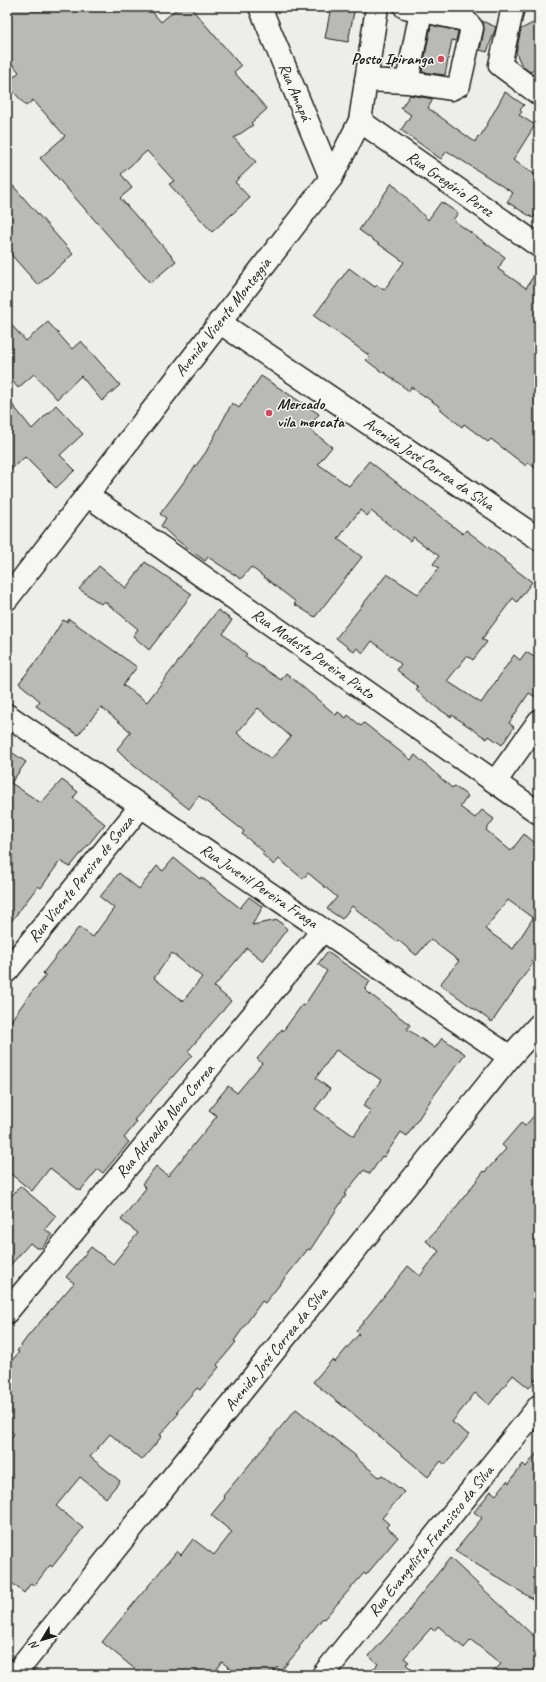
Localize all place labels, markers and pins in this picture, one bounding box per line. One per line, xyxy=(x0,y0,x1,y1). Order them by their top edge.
place label: Posto Ipiranga xyxy=(351,49,434,69)
marker: Posto Ipiranga xyxy=(436,54,446,64)
place label: Mercado vila mercata xyxy=(277,394,345,432)
marker: Mercado vila mercata xyxy=(264,408,274,418)

